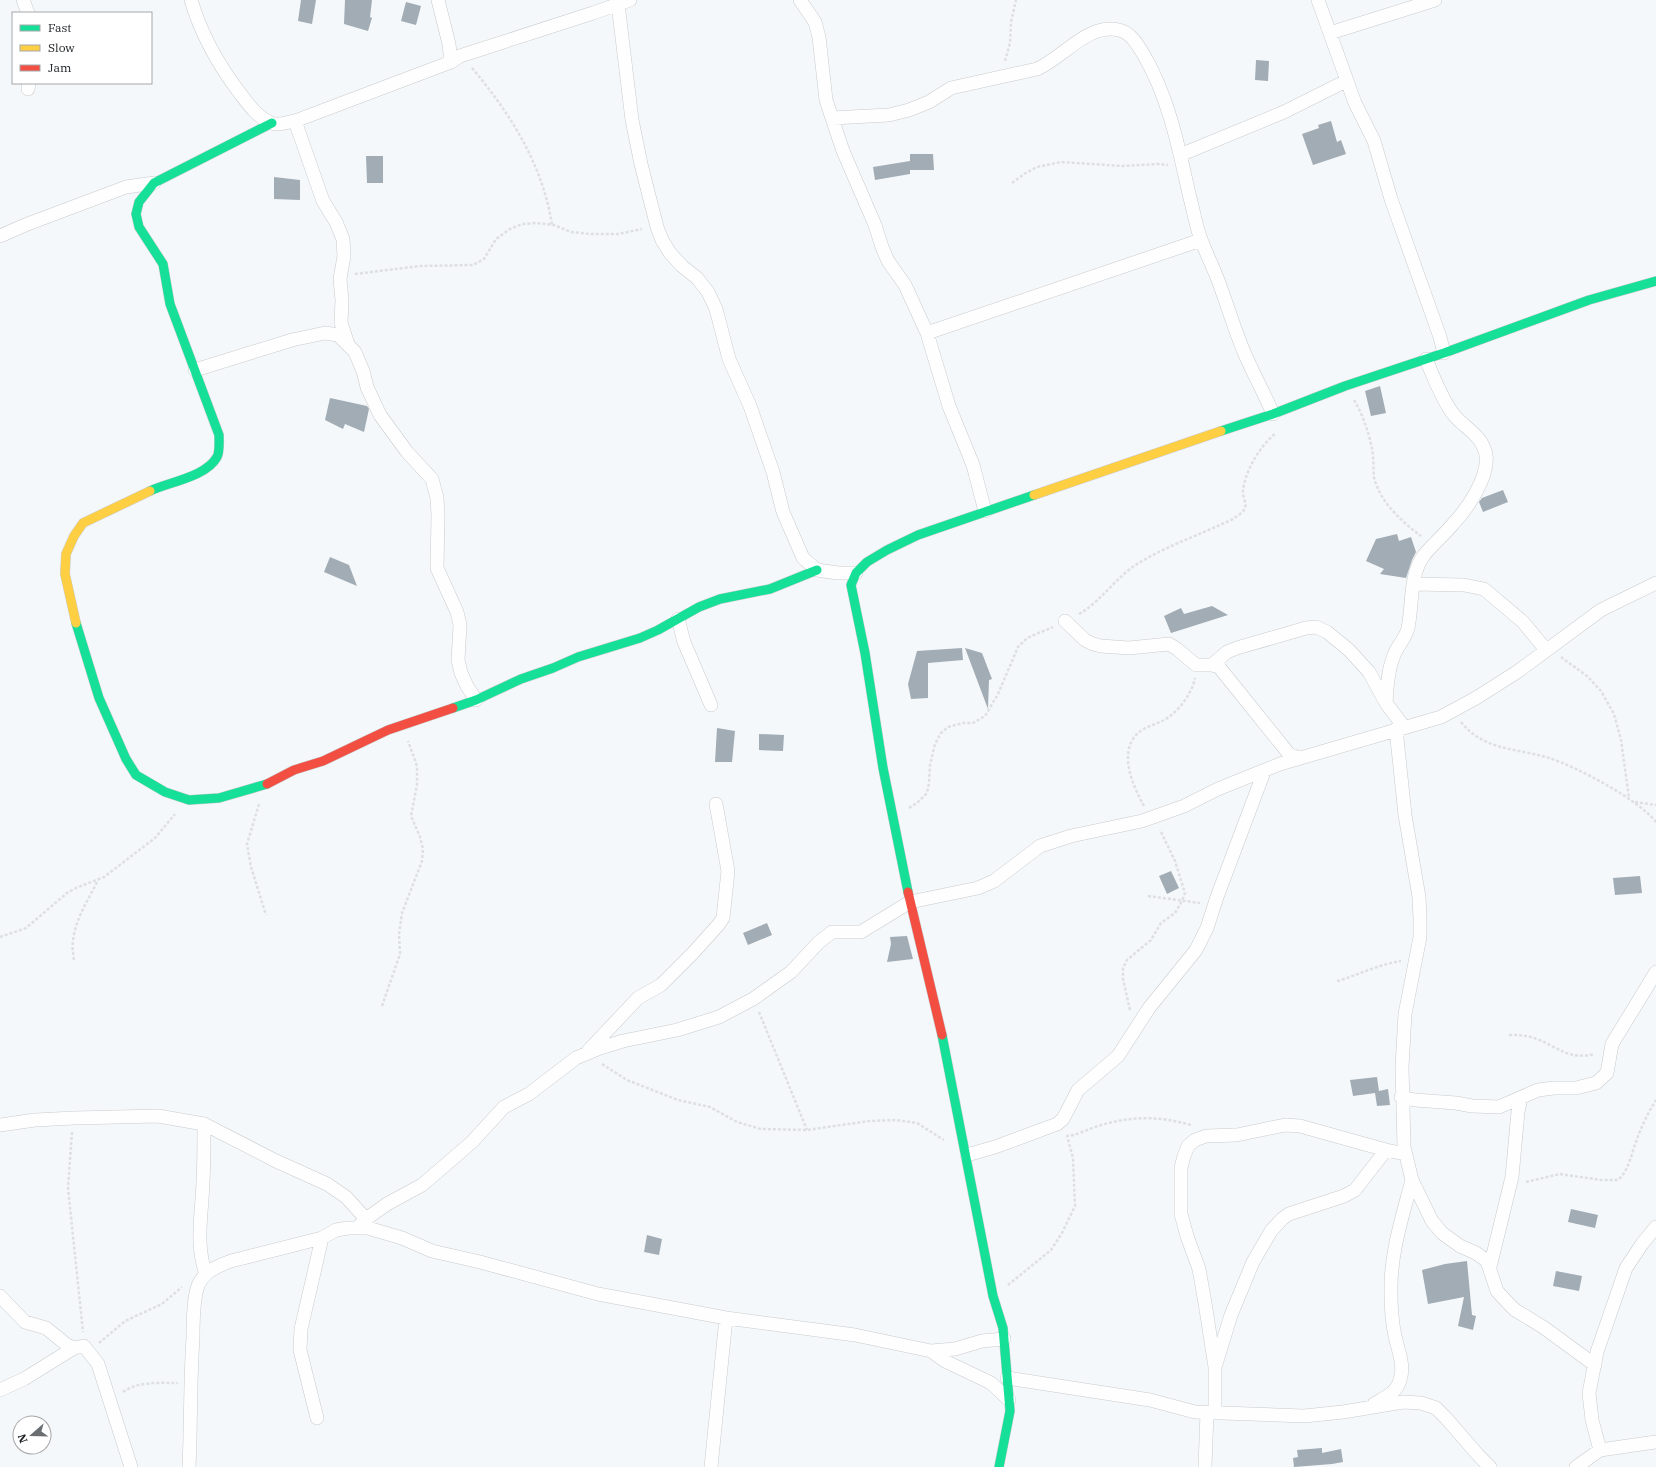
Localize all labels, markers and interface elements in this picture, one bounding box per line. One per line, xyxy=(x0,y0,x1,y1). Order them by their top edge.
legend xyxy=(12,12,152,84)
text: Fast xyxy=(48,20,72,35)
text: Slow xyxy=(48,40,75,55)
text: Jam xyxy=(48,60,72,75)
north arrow xyxy=(12,1415,52,1455)
text: N xyxy=(14,1432,31,1445)

